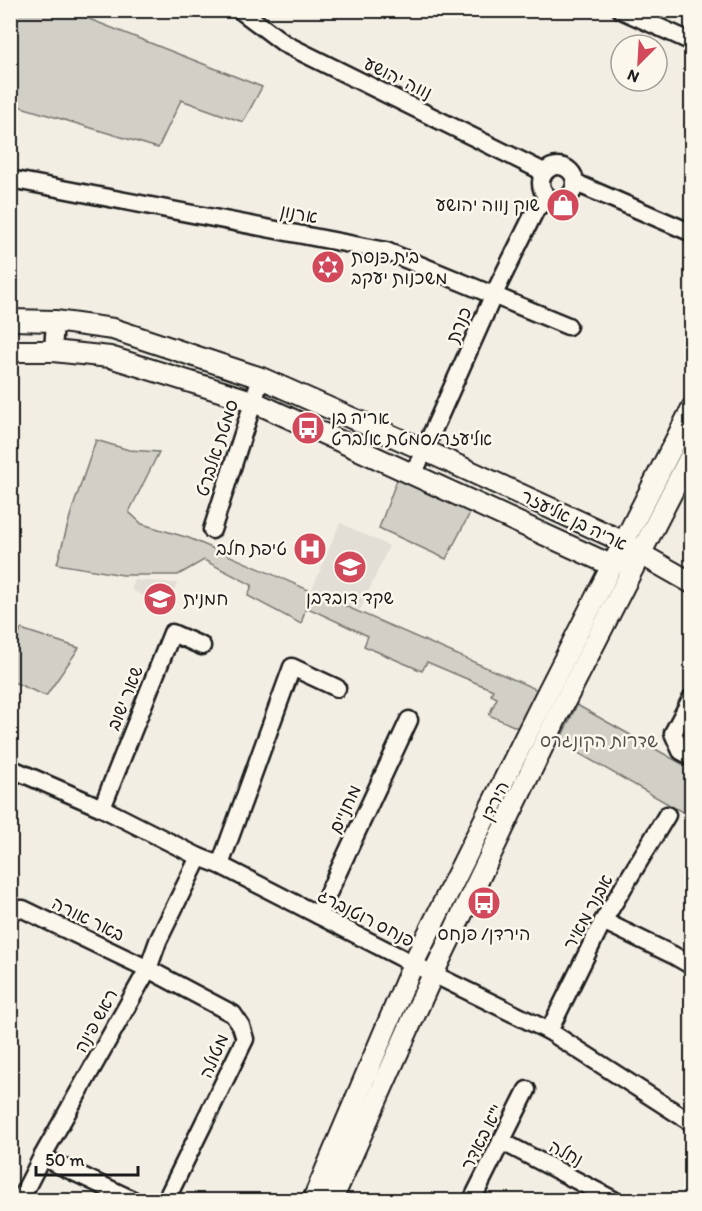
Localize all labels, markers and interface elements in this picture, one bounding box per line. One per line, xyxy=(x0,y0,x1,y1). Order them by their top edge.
north arrow xyxy=(609,33,669,93)
street label: נווה יהושע xyxy=(360,52,436,104)
text: N xyxy=(624,65,642,87)
shop icon: שוק נווה יהושע xyxy=(545,187,581,223)
place label: שוק נווה יהושע xyxy=(436,194,540,216)
street label: ארנון xyxy=(278,200,320,228)
place label: בית כנסת משכנות יעקב xyxy=(351,246,448,289)
synagogue icon: בית כנסת משכנות יעקב xyxy=(310,249,346,285)
street label: כנרת xyxy=(441,303,477,347)
street label: סמטת אלברט xyxy=(191,397,243,499)
place label: אריה בן אליעזר/סמטת אלברט xyxy=(331,407,492,450)
bus stop icon: אריה בן אליעזר/סמטת אלברט xyxy=(290,410,326,446)
street label: אריה בן אליעזר xyxy=(517,485,631,555)
hospital icon: טיפת חלב xyxy=(292,531,328,567)
place label: טיפת חלב xyxy=(216,538,287,560)
school or university icon: שקד דובדבן xyxy=(332,549,368,585)
school or university icon: חמנית xyxy=(142,581,178,617)
place label: שקד דובדבן xyxy=(306,587,394,609)
place label: חמנית xyxy=(183,588,228,610)
street label: שאר ישוב xyxy=(102,663,148,733)
park label: שדרות הקונגרס xyxy=(540,730,658,752)
street label: הירדן xyxy=(476,777,514,825)
street label: מחניים xyxy=(324,781,366,837)
street label: אבנר מאיר xyxy=(558,870,618,953)
street label: פנחס רוטנברג xyxy=(314,884,418,952)
bus stop icon: הירדן/ פנחס xyxy=(466,885,502,921)
street label: באר אורה xyxy=(48,892,128,946)
place label: הירדן/ פנחס xyxy=(438,923,530,945)
street label: ראש פינה xyxy=(70,985,122,1057)
street label: מטולה xyxy=(195,1030,233,1082)
street label: י"א באדר xyxy=(456,1100,508,1174)
street label: נחלה xyxy=(545,1135,587,1171)
scale bar xyxy=(36,1139,138,1177)
text: 50 m xyxy=(45,1149,85,1171)

